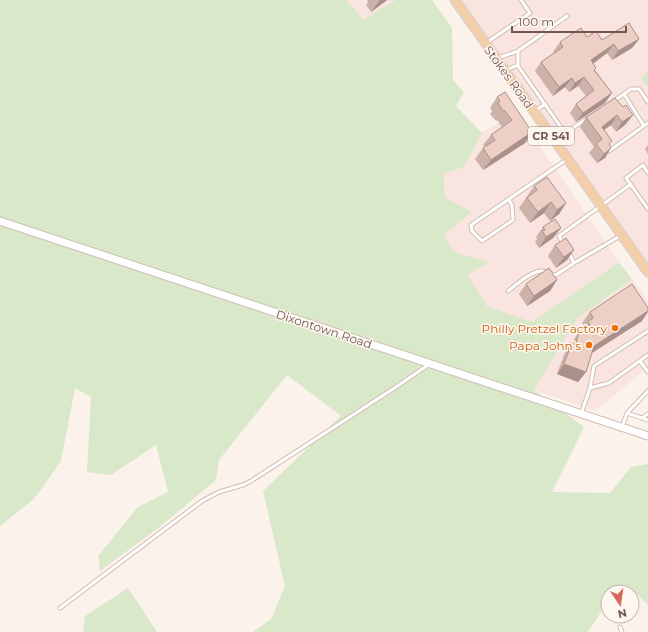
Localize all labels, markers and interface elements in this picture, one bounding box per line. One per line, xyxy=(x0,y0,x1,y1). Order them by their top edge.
scale bar xyxy=(512,8,626,34)
text: 100 m xyxy=(518,14,554,29)
street label: Stokes Road xyxy=(481,43,537,111)
road number: CR 541 xyxy=(528,127,574,145)
street label: Dixontown Road xyxy=(274,306,374,352)
place label: Philly Pretzel Factory xyxy=(482,321,607,336)
marker: Philly Pretzel Factory xyxy=(610,323,620,333)
place label: Papa John's xyxy=(509,338,581,353)
marker: Papa John's xyxy=(584,340,594,350)
north arrow xyxy=(600,584,640,624)
text: N xyxy=(616,606,628,622)

